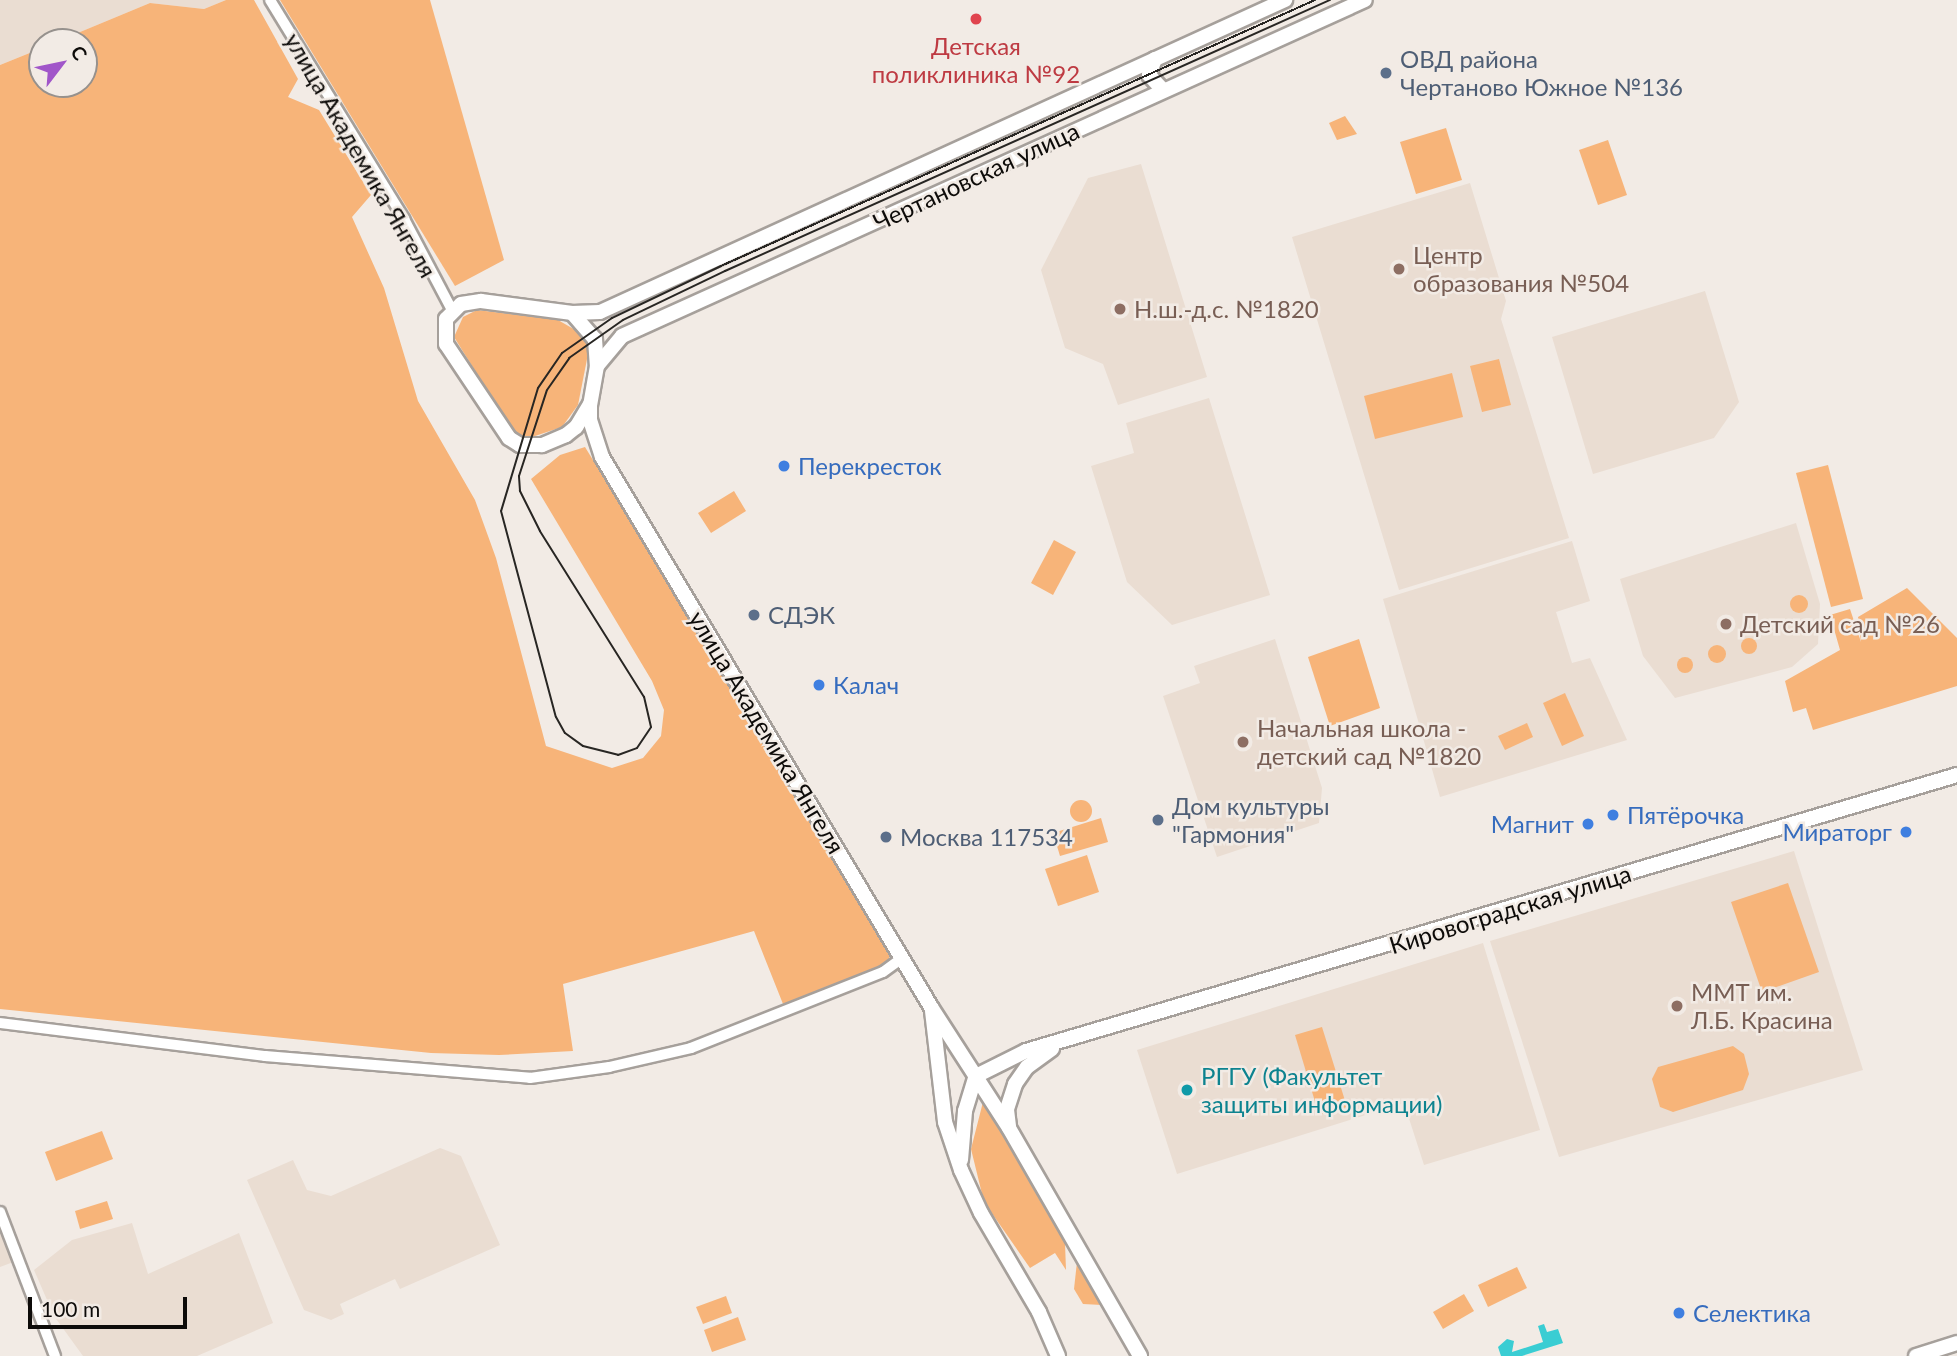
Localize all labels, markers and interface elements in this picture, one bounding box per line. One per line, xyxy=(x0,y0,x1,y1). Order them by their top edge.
marker: Детская поликлиника №92 xyxy=(966,9,986,29)
street label: улица Академика Янгеля xyxy=(279,27,443,283)
north arrow xyxy=(28,28,98,98)
place label: Детская поликлиника №92 xyxy=(872,32,1080,88)
text: С xyxy=(66,41,93,64)
place label: ОВД района Чертаново Южное №136 xyxy=(1400,45,1683,101)
marker: ОВД района Чертаново Южное №136 xyxy=(1378,65,1394,81)
street label: Чертановская улица xyxy=(869,116,1083,236)
place label: Центр образования №504 xyxy=(1413,241,1629,297)
marker: Центр образования №504 xyxy=(1391,261,1407,277)
place label: Н.ш.-д.с. №1820 xyxy=(1134,295,1319,323)
marker: Н.ш.-д.с. №1820 xyxy=(1112,301,1128,317)
place label: Перекресток xyxy=(798,452,942,480)
marker: Перекресток xyxy=(776,458,792,474)
place label: СДЭК xyxy=(768,601,835,629)
street label: улица Академика Янгеля xyxy=(683,605,851,859)
marker: СДЭК xyxy=(746,607,762,623)
place label: Детский сад №26 xyxy=(1740,610,1940,638)
marker: Детский сад №26 xyxy=(1718,616,1734,632)
place label: Калач xyxy=(833,671,899,699)
marker: Калач xyxy=(811,677,827,693)
place label: Начальная школа - детский сад №1820 xyxy=(1257,714,1481,770)
marker: Начальная школа - детский сад №1820 xyxy=(1235,734,1251,750)
place label: Дом культуры "Гармония" xyxy=(1172,792,1330,848)
place label: Пятёрочка xyxy=(1627,801,1744,829)
marker: Пятёрочка xyxy=(1605,807,1621,823)
place label: Магнит xyxy=(1491,810,1574,838)
marker: Дом культуры "Гармония" xyxy=(1150,812,1166,828)
marker: Магнит xyxy=(1580,816,1596,832)
place label: Мираторг xyxy=(1782,818,1892,846)
place label: Москва 117534 xyxy=(900,823,1073,851)
marker: Мираторг xyxy=(1898,824,1914,840)
marker: Москва 117534 xyxy=(878,829,894,845)
street label: Кировоградская улица xyxy=(1386,858,1634,960)
place label: ММТ им. Л.Б. Красина xyxy=(1691,978,1833,1034)
marker: ММТ им. Л.Б. Красина xyxy=(1669,998,1685,1014)
place label: РГГУ (Факультет защиты информации) xyxy=(1201,1062,1442,1118)
marker: РГГУ (Факультет защиты информации) xyxy=(1179,1082,1195,1098)
scale bar xyxy=(32,1282,191,1326)
text: 100 m xyxy=(41,1296,100,1321)
place label: Селектика xyxy=(1693,1299,1811,1327)
marker: Селектика xyxy=(1671,1305,1687,1321)

